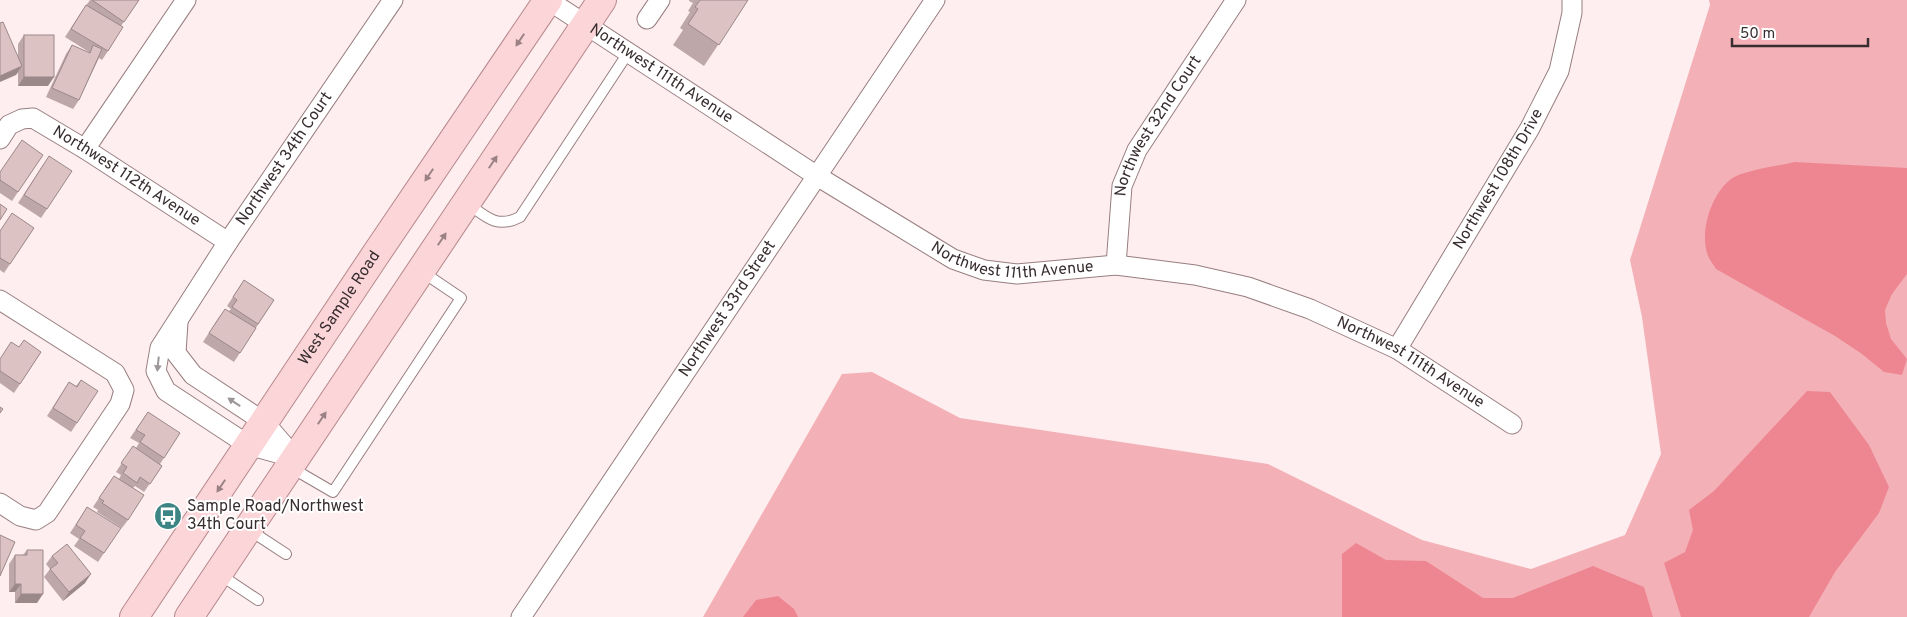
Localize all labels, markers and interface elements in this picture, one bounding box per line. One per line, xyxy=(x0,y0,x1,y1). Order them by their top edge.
scale bar xyxy=(1732,15,1868,47)
street label: Northwest 111th Avenue xyxy=(585,20,737,128)
text: 50 m xyxy=(1740,25,1775,44)
one-way arrow xyxy=(515,34,525,47)
street label: Northwest 32nd Court xyxy=(1111,52,1206,197)
street label: Northwest 34th Court xyxy=(232,88,337,230)
street label: Northwest 108th Drive xyxy=(1449,105,1548,253)
street label: Northwest 112th Avenue xyxy=(49,122,204,231)
one-way arrow xyxy=(489,155,498,169)
one-way arrow xyxy=(424,168,434,182)
one-way arrow xyxy=(437,233,446,246)
street label: Northwest 33rd Street xyxy=(675,237,781,381)
street label: Northwest 111th Avenue xyxy=(927,238,1094,284)
street label: West Sample Road xyxy=(294,247,385,369)
street label: Northwest 111th Avenue xyxy=(1333,313,1488,413)
one-way arrow xyxy=(154,356,162,372)
one-way arrow xyxy=(227,397,240,407)
one-way arrow xyxy=(317,411,327,424)
one-way arrow xyxy=(217,479,226,493)
place label: Sample Road/Northwest 34th Court xyxy=(187,497,364,535)
bus stop icon: Sample Road/Northwest 34th Court xyxy=(153,501,183,531)

